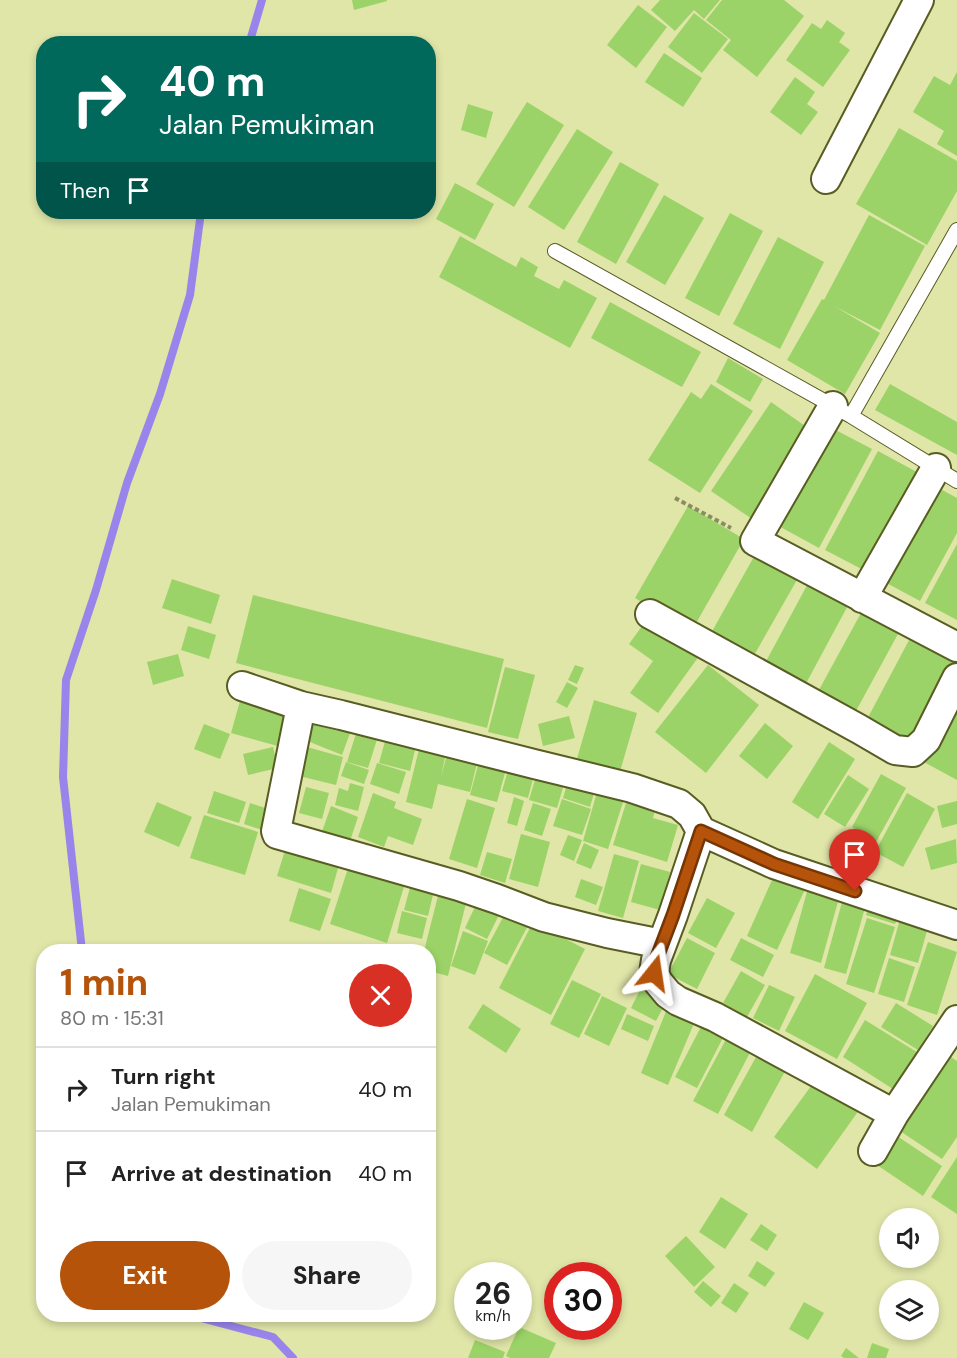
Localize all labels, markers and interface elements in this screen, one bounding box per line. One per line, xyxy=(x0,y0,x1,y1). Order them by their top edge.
text: 40 m xyxy=(159,54,265,109)
icon: right xyxy=(60,60,138,138)
text: Jalan Pemukiman xyxy=(159,107,375,142)
icon: arrive xyxy=(122,174,155,207)
text: Then xyxy=(60,176,110,205)
pin xyxy=(829,829,880,891)
icon: arrive xyxy=(838,838,871,871)
position arrow xyxy=(622,941,686,1005)
text: 1 min xyxy=(60,959,148,1006)
button: close xyxy=(349,964,412,1027)
text: 80 m · 15:31 xyxy=(60,1005,164,1031)
text: Turn right xyxy=(111,1062,216,1091)
icon: right xyxy=(60,1073,93,1106)
text: 40 m xyxy=(358,1075,412,1104)
text: Jalan Pemukiman xyxy=(111,1091,271,1117)
icon: arrive xyxy=(60,1157,93,1190)
text: Arrive at destination xyxy=(111,1159,332,1188)
text: 40 m xyxy=(358,1159,412,1188)
map controls xyxy=(879,1208,939,1340)
button: sound xyxy=(879,1208,939,1268)
button: Exit xyxy=(60,1241,230,1310)
button: Share xyxy=(242,1241,412,1310)
speed limit sign: 30 xyxy=(544,1262,622,1340)
text: 26 xyxy=(475,1274,511,1313)
button: layers xyxy=(879,1280,939,1340)
text: km/h xyxy=(475,1306,511,1326)

